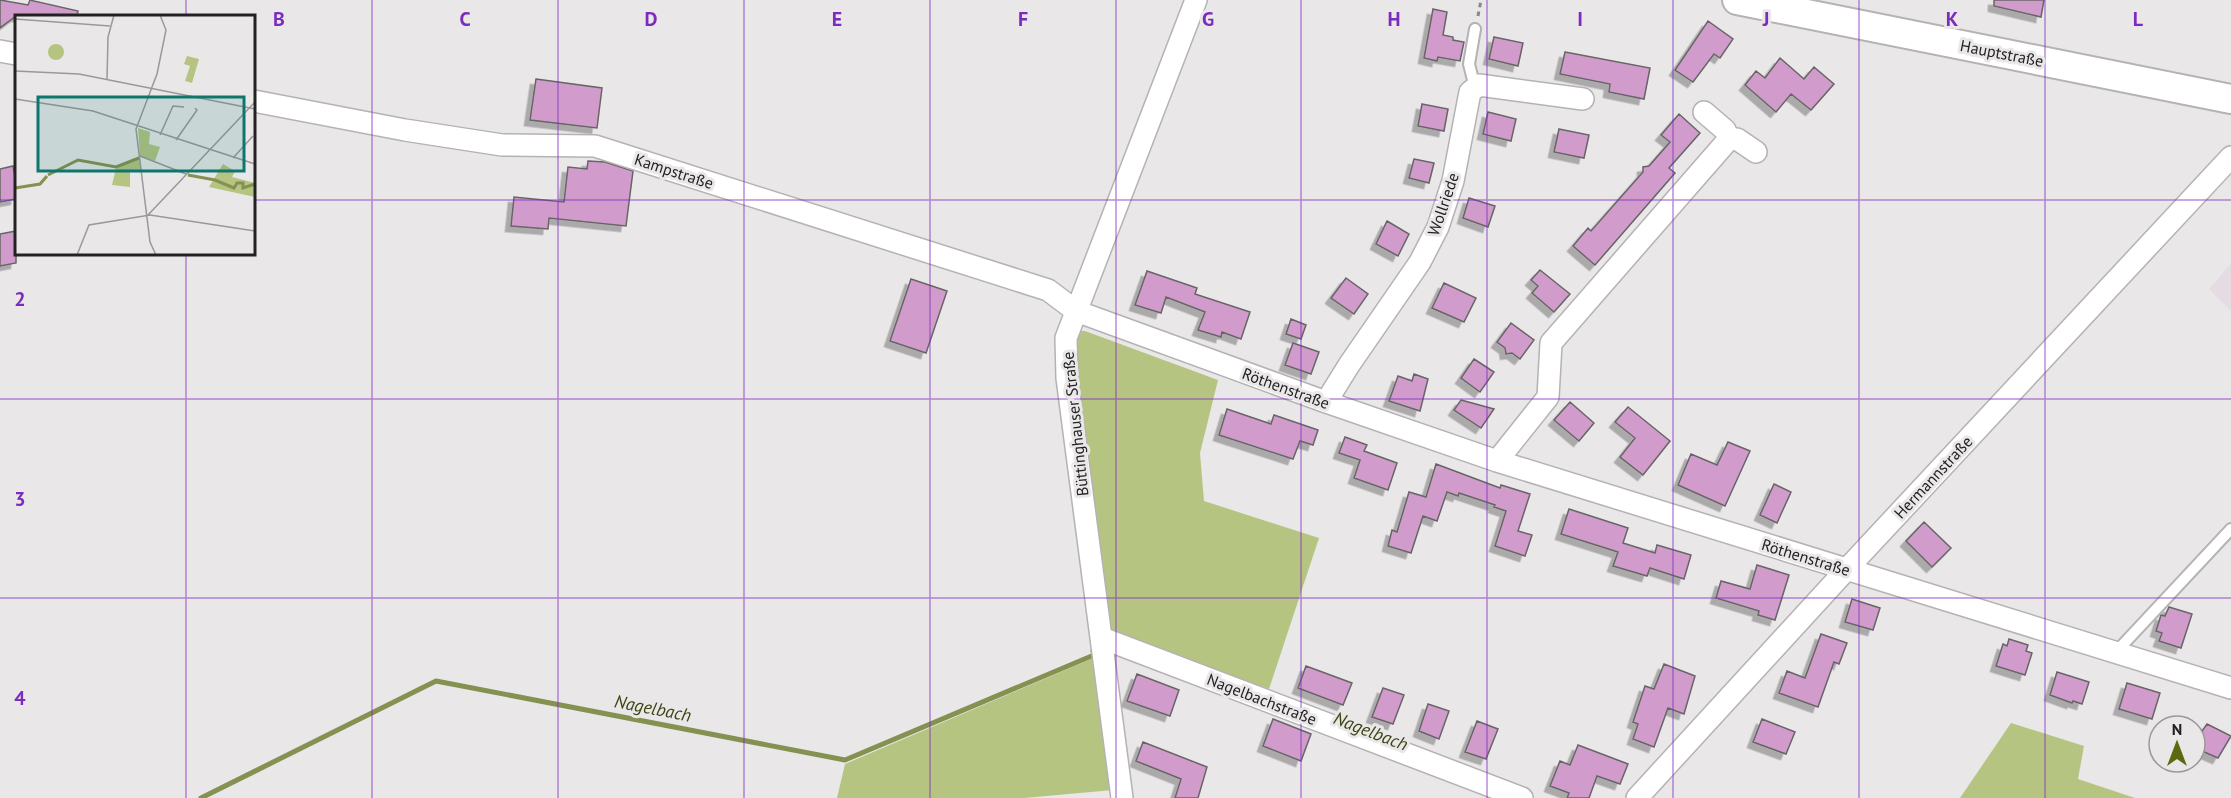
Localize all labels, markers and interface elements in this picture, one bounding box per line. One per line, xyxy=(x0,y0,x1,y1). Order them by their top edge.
text: B xyxy=(273,6,285,32)
text: C xyxy=(459,6,471,32)
text: D xyxy=(645,6,658,32)
text: E xyxy=(832,6,842,32)
text: F xyxy=(1018,6,1028,32)
text: G xyxy=(1202,6,1214,32)
text: H xyxy=(1387,6,1401,32)
text: I xyxy=(1577,6,1583,32)
text: J xyxy=(1762,6,1769,32)
text: K xyxy=(1946,6,1959,32)
text: L xyxy=(2133,6,2144,32)
inset map xyxy=(15,15,255,255)
street label: Hauptstraße xyxy=(1959,35,2045,71)
street label: Kampstraße xyxy=(632,149,716,193)
street label: Wollriede xyxy=(1423,170,1463,238)
text: 2 xyxy=(14,286,26,312)
street label: Büttinghauser Straße xyxy=(1057,351,1093,497)
street label: Röthenstraße xyxy=(1240,363,1332,413)
street label: Hermannstraße xyxy=(1890,431,1976,523)
text: 3 xyxy=(14,486,26,512)
street label: Röthenstraße xyxy=(1759,534,1853,580)
street label: Nagelbachstraße xyxy=(1204,669,1320,729)
text: 4 xyxy=(14,685,26,711)
water label: Nagelbach xyxy=(613,689,693,727)
water label: Nagelbach xyxy=(1331,706,1411,756)
north arrow xyxy=(2147,714,2207,774)
text: N xyxy=(2172,719,2182,739)

